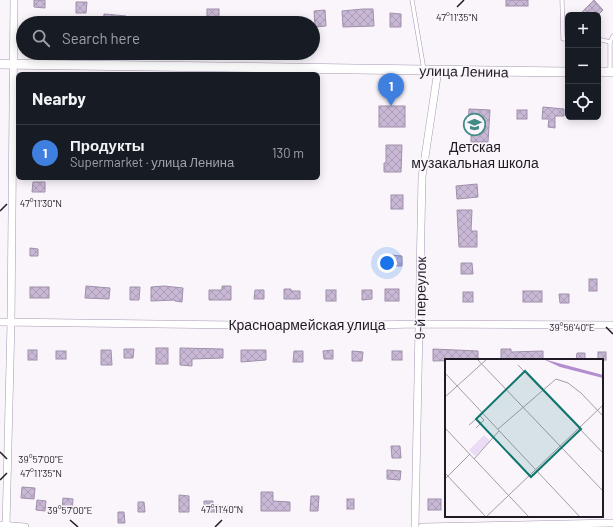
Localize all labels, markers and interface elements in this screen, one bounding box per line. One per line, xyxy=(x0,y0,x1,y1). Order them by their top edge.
text: 47°11'35"N xyxy=(436,11,478,23)
map controls xyxy=(565,12,601,120)
button: + xyxy=(565,12,601,48)
search box xyxy=(16,16,320,60)
icon: search xyxy=(30,27,52,49)
text: Search here xyxy=(62,29,140,47)
button: − xyxy=(565,48,601,84)
street label: улица Ленина xyxy=(419,62,509,80)
pin: 1 xyxy=(378,73,404,106)
button: locate xyxy=(565,84,601,120)
text: Nearby xyxy=(32,88,86,108)
school or university icon: Детская музакальная школа xyxy=(462,111,488,137)
text: Продукты xyxy=(70,136,145,154)
place label: Детская музакальная школа xyxy=(411,138,539,171)
text: 1 xyxy=(43,145,47,161)
text: 130 m xyxy=(272,145,304,161)
text: Supermarket · улица Ленина xyxy=(70,154,234,170)
text: 47°11'30"N xyxy=(20,197,62,209)
your location xyxy=(377,253,397,273)
street label: 9-й переулок xyxy=(411,255,429,340)
street label: Красноармейская улица xyxy=(228,316,386,333)
text: 39°56'40"E xyxy=(549,321,595,333)
inset map xyxy=(445,359,603,517)
text: 39°57'00"E xyxy=(18,453,64,465)
text: 47°11'35"N xyxy=(20,467,62,479)
text: 47°11'40"N xyxy=(201,503,243,515)
text: 39°57'00"E xyxy=(47,504,93,516)

